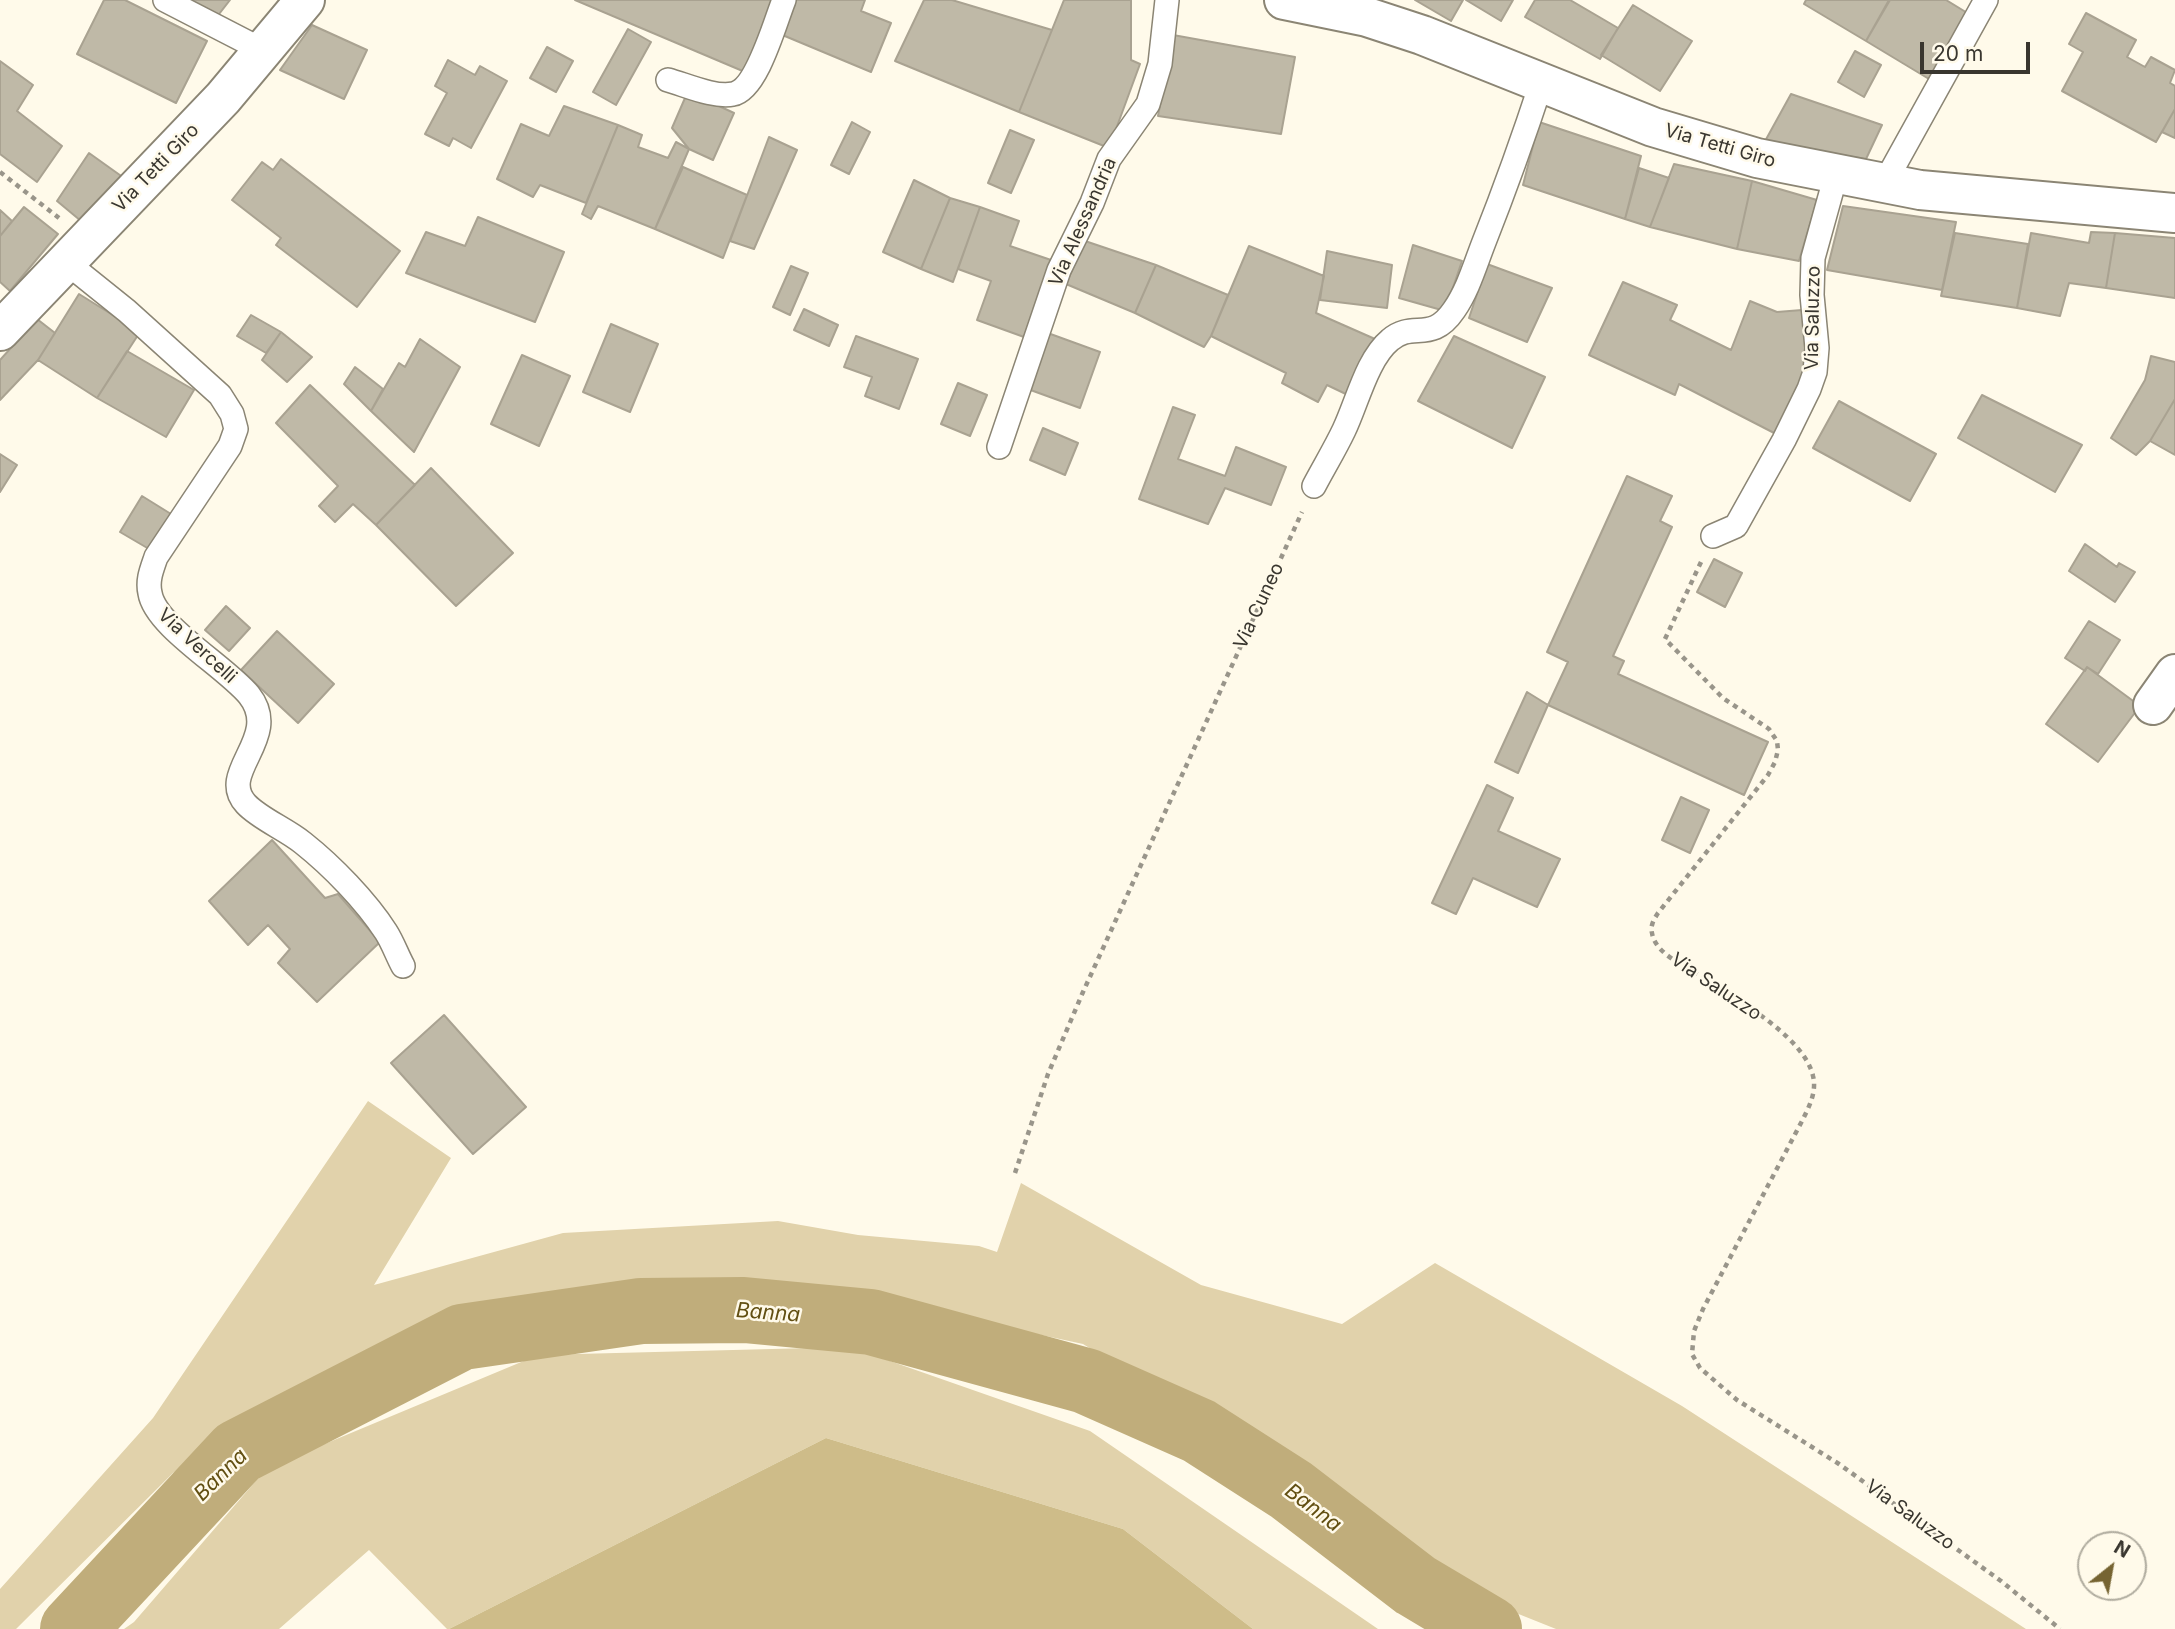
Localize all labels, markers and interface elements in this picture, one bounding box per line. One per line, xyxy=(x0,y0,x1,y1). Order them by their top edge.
scale bar xyxy=(1923,28,2033,72)
text: 20 m xyxy=(1933,41,1983,66)
street label: Via Tetti Giro xyxy=(108,119,204,217)
street label: Via Tetti Giro xyxy=(1662,119,1778,173)
street label: Via Alessandria xyxy=(1044,154,1122,290)
street label: Via Saluzzo xyxy=(1801,266,1825,370)
street label: Via Cuneo xyxy=(1229,559,1289,653)
street label: Via Vercelli xyxy=(153,604,241,688)
street label: Via Saluzzo xyxy=(1666,948,1766,1026)
water label: Banna xyxy=(735,1298,801,1328)
water label: Banna xyxy=(189,1444,253,1506)
street label: Via Saluzzo xyxy=(1861,1475,1959,1555)
water label: Banna xyxy=(1280,1479,1346,1537)
north arrow xyxy=(2077,1531,2147,1601)
text: N xyxy=(2110,1536,2134,1563)

